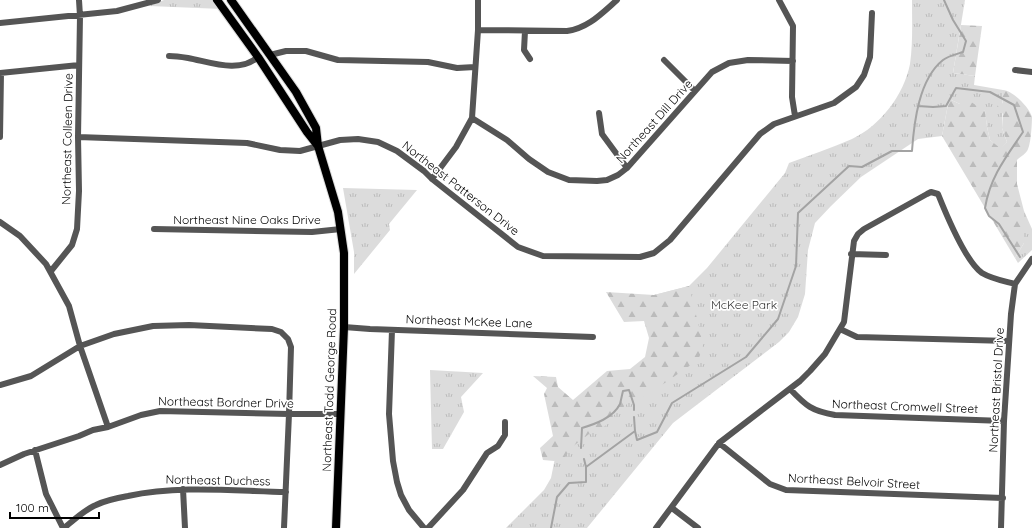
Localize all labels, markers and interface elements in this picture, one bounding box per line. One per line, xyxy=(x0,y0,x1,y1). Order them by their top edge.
street label: Northeast Colleen Drive xyxy=(58,73,76,205)
street label: Northeast Dill Drive xyxy=(612,76,696,166)
street label: Northeast Patterson Drive xyxy=(399,138,523,238)
street label: Northeast Nine Oaks Drive xyxy=(173,212,321,227)
park label: McKee Park xyxy=(711,297,777,312)
street label: Northeast Todd George Road xyxy=(319,308,339,472)
street label: Northeast McKee Lane xyxy=(405,311,533,331)
street label: Northeast Bristol Drive xyxy=(985,327,1007,453)
street label: Northeast Bordner Drive xyxy=(158,393,294,411)
street label: Northeast Cromwell Street xyxy=(832,396,978,416)
street label: Northeast Belvoir Street xyxy=(787,470,921,492)
street label: Northeast Duchess xyxy=(165,472,271,488)
scale bar xyxy=(10,494,99,520)
text: 100 m xyxy=(16,500,49,515)

